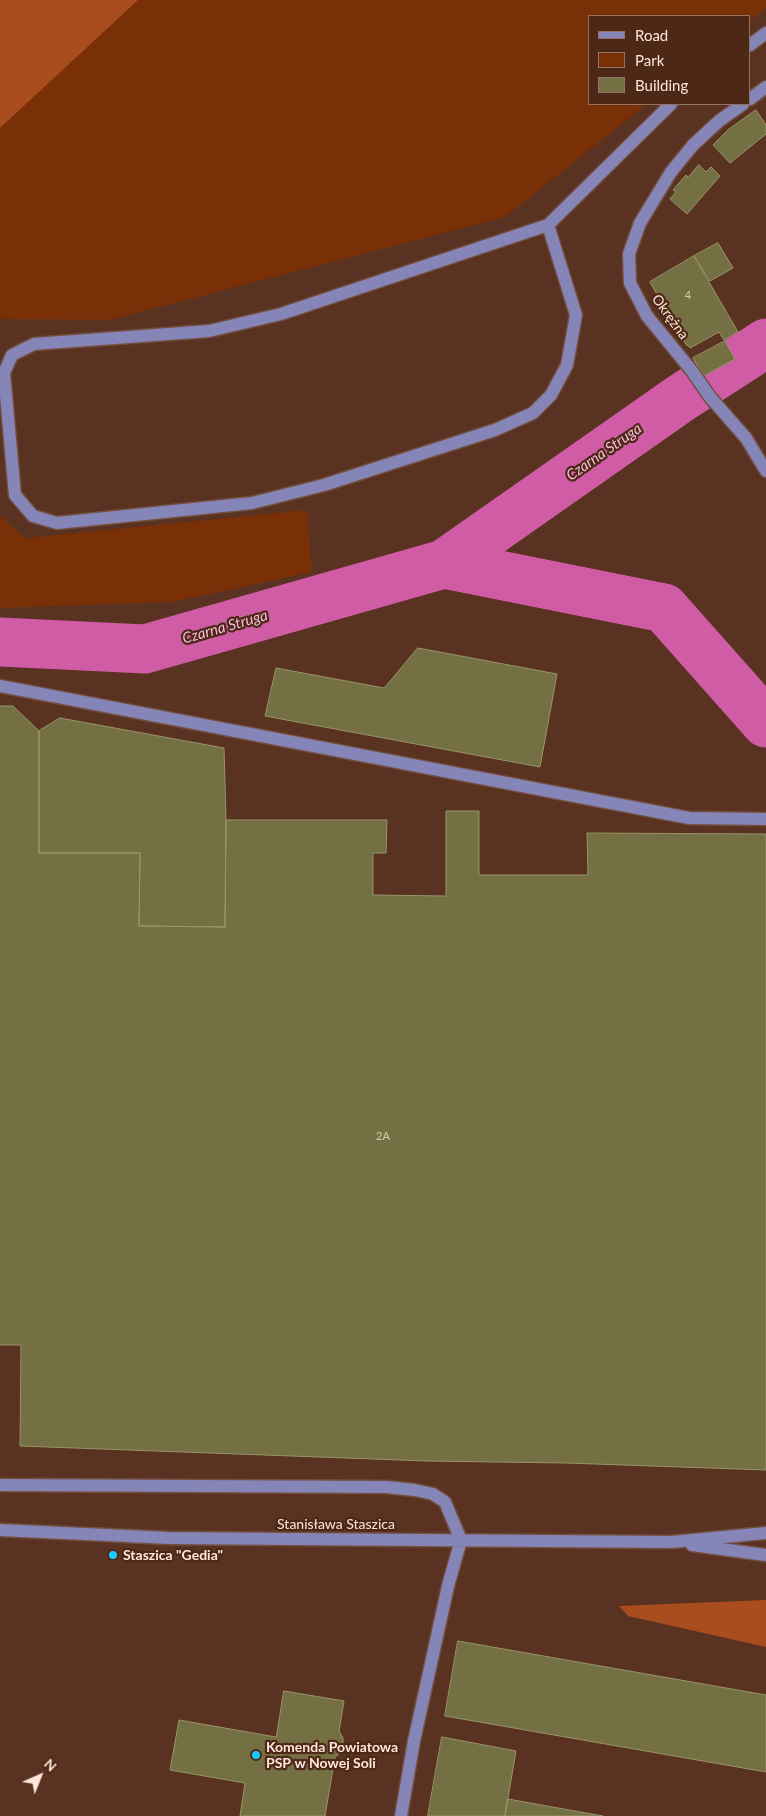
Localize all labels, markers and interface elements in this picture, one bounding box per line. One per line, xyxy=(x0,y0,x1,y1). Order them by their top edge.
legend xyxy=(588,15,751,105)
text: Road xyxy=(635,26,668,44)
text: Park xyxy=(635,51,664,69)
text: Building xyxy=(635,76,688,94)
house number: 4 xyxy=(685,288,691,302)
street label: Okrężna xyxy=(648,291,692,343)
water label: Czarna Struga xyxy=(563,419,645,485)
water label: Czarna Struga xyxy=(180,606,270,648)
house number: 2A xyxy=(376,1129,390,1143)
street label: Stanisława Staszica xyxy=(277,1516,395,1532)
place label: Staszica "Gedia" xyxy=(123,1547,223,1563)
marker: Staszica "Gedia" xyxy=(107,1549,119,1561)
place label: Komenda Powiatowa PSP w Nowej Soli xyxy=(266,1739,398,1771)
marker: Komenda Powiatowa PSP w Nowej Soli xyxy=(250,1749,262,1761)
north arrow xyxy=(15,1751,65,1801)
text: N xyxy=(41,1755,61,1775)

